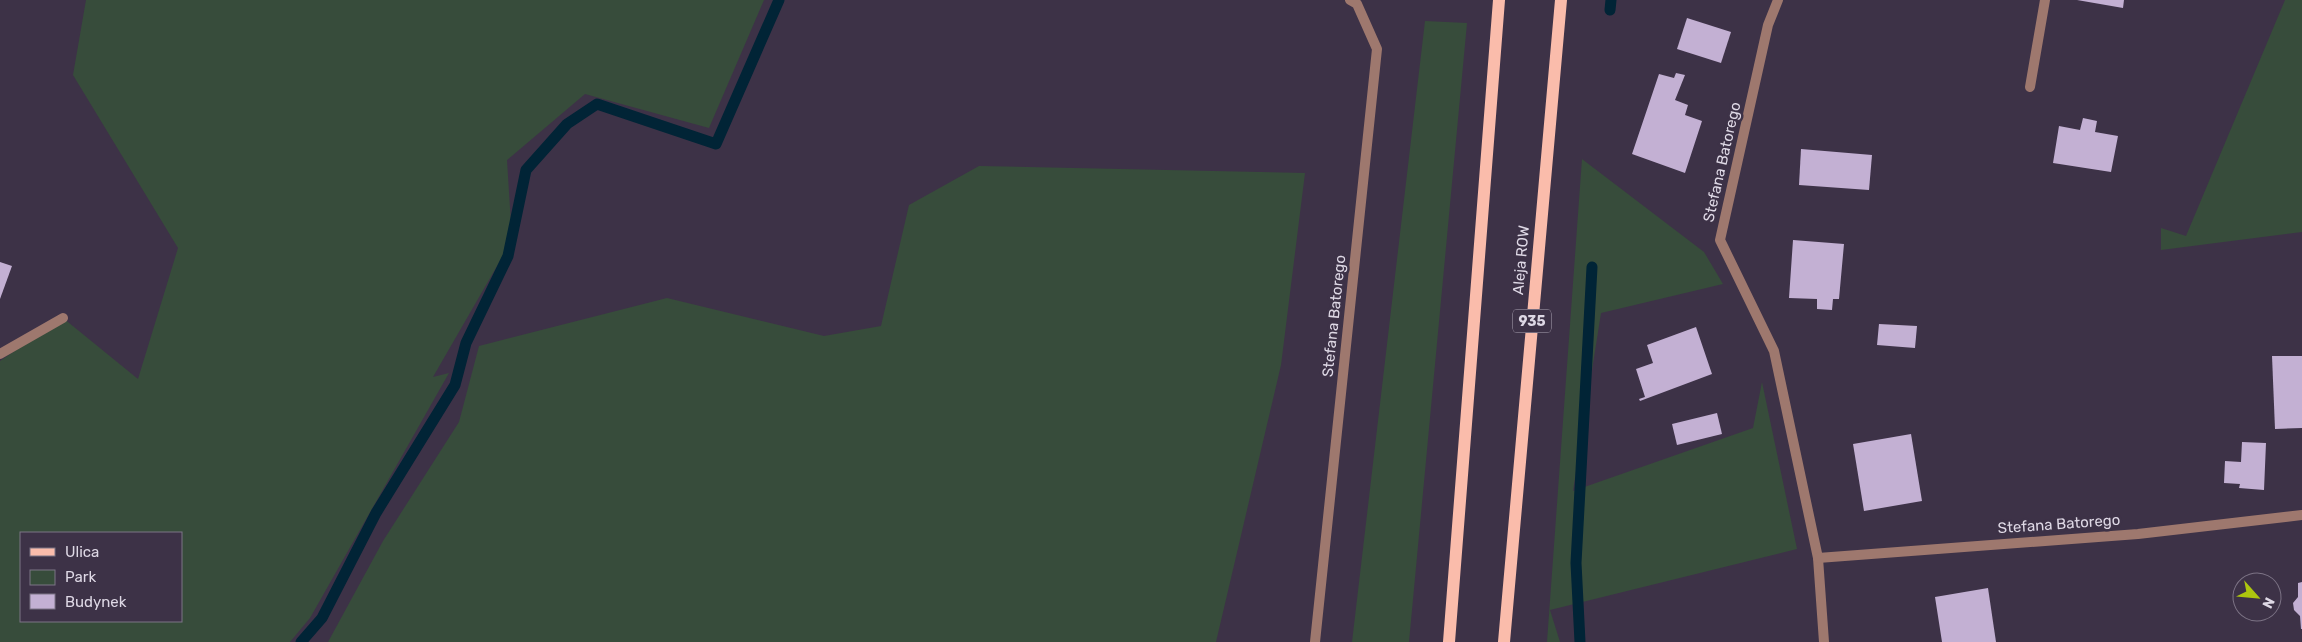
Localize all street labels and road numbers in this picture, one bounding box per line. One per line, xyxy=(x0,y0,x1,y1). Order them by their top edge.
street label: Stefana Batorego xyxy=(1699,100,1745,224)
street label: Aleja ROW xyxy=(1509,224,1533,296)
street label: Stefana Batorego xyxy=(1319,254,1349,378)
road number: 935 xyxy=(1513,310,1551,332)
street label: Stefana Batorego xyxy=(1997,511,2121,537)

